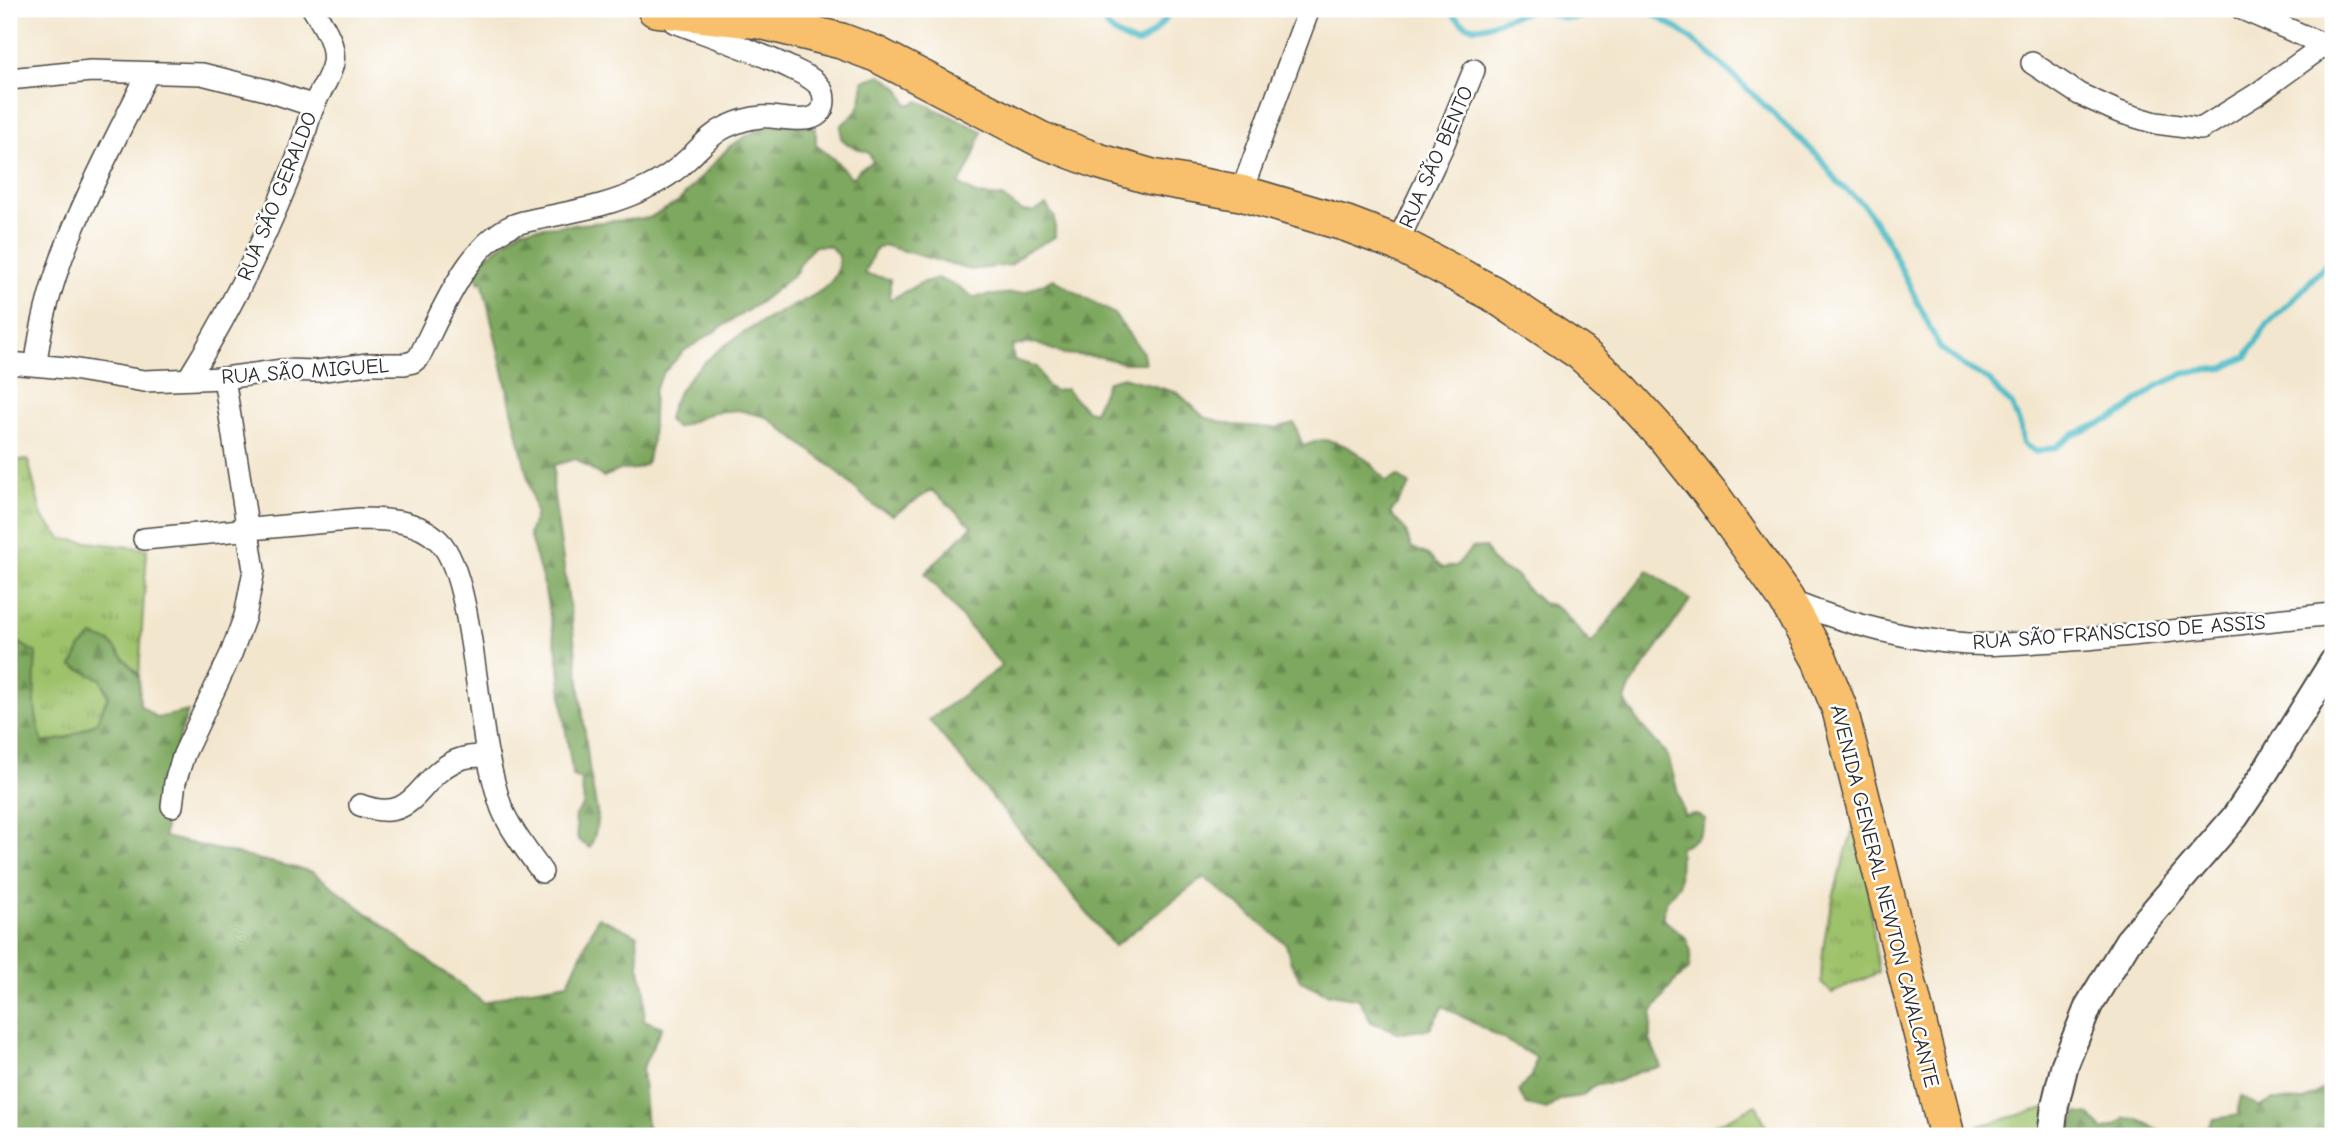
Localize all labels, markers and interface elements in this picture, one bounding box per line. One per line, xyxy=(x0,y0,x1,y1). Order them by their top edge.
street label: RUA SÃO BENTO xyxy=(1394,82,1478,232)
street label: RUA SÃO GERALDO xyxy=(232,108,322,284)
street label: RUA SÃO MIGUEL xyxy=(220,353,390,389)
street label: RUA SÃO FRANSCISO DE ASSIS xyxy=(1972,610,2266,654)
street label: AVENIDA GENERAL NEWTON CAVALCANTE xyxy=(1826,702,1944,1090)

